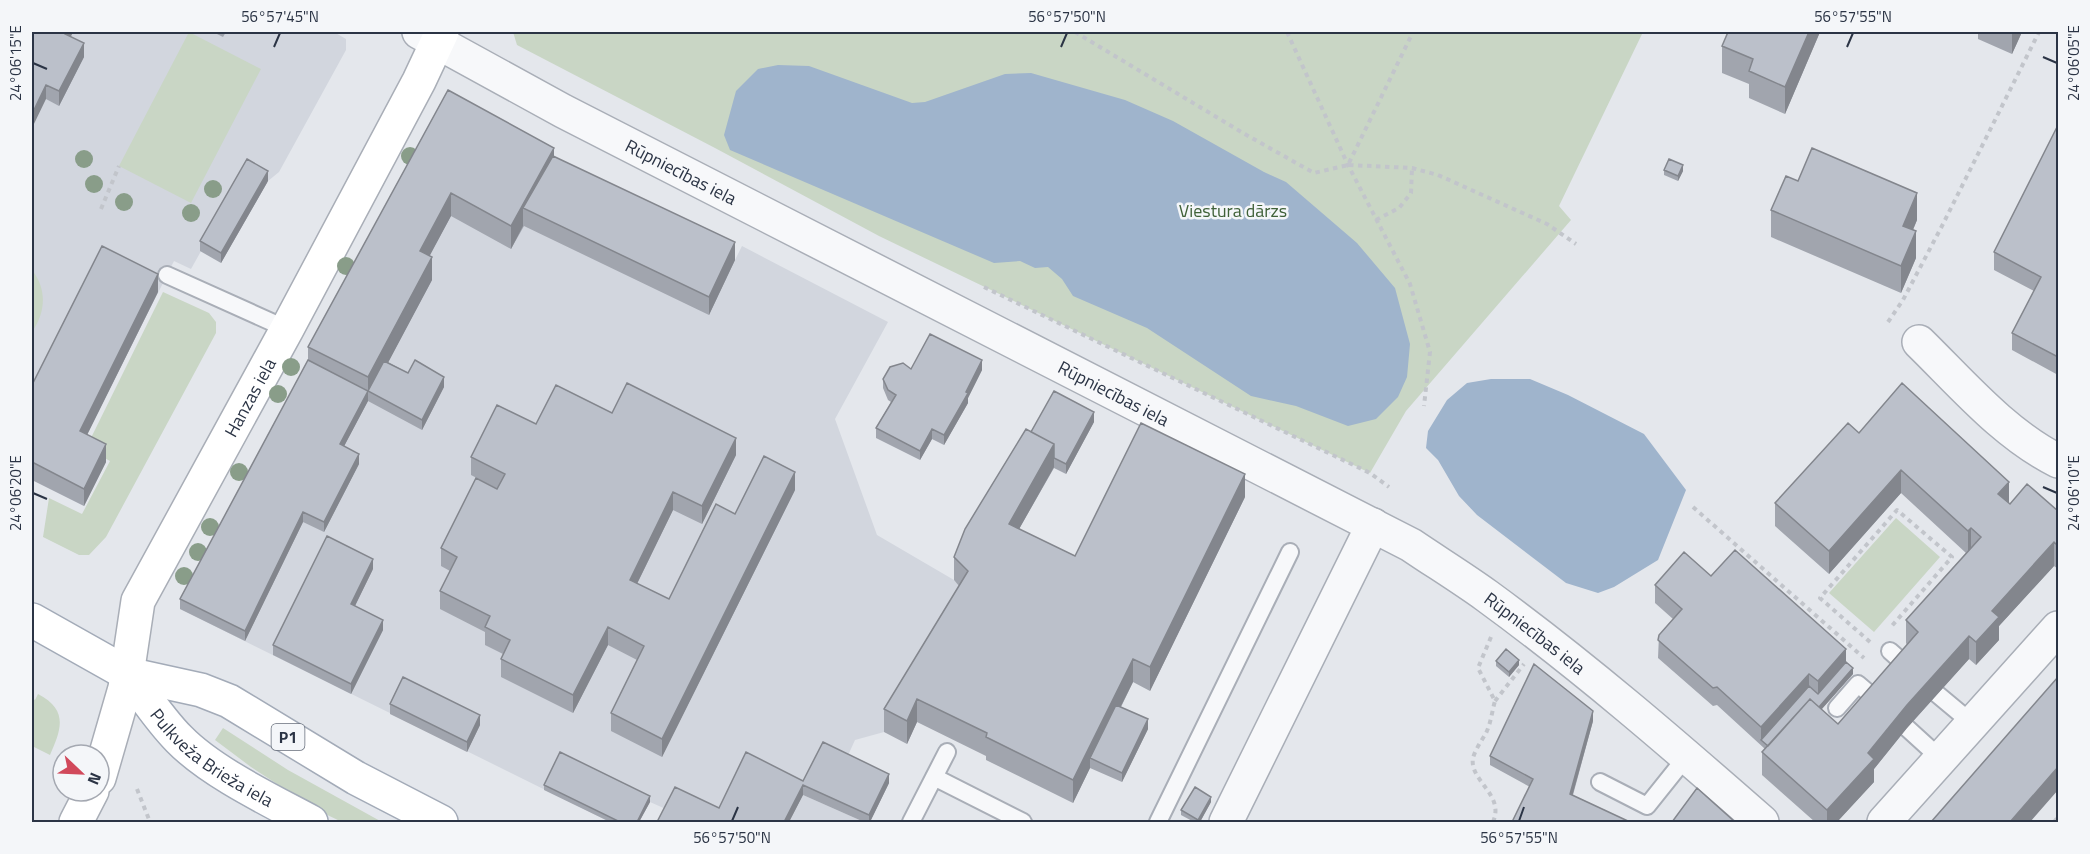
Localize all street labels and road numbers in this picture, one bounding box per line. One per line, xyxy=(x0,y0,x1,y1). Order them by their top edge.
street label: Rūpniecības iela xyxy=(621,132,742,211)
street label: Hanzas iela xyxy=(217,353,282,442)
street label: Rūpniecības iela xyxy=(1053,353,1174,433)
street label: Rūpniecības iela xyxy=(1479,585,1592,681)
street label: Pulkveža Brieža iela xyxy=(144,702,278,813)
road number: P1 xyxy=(272,724,304,750)

